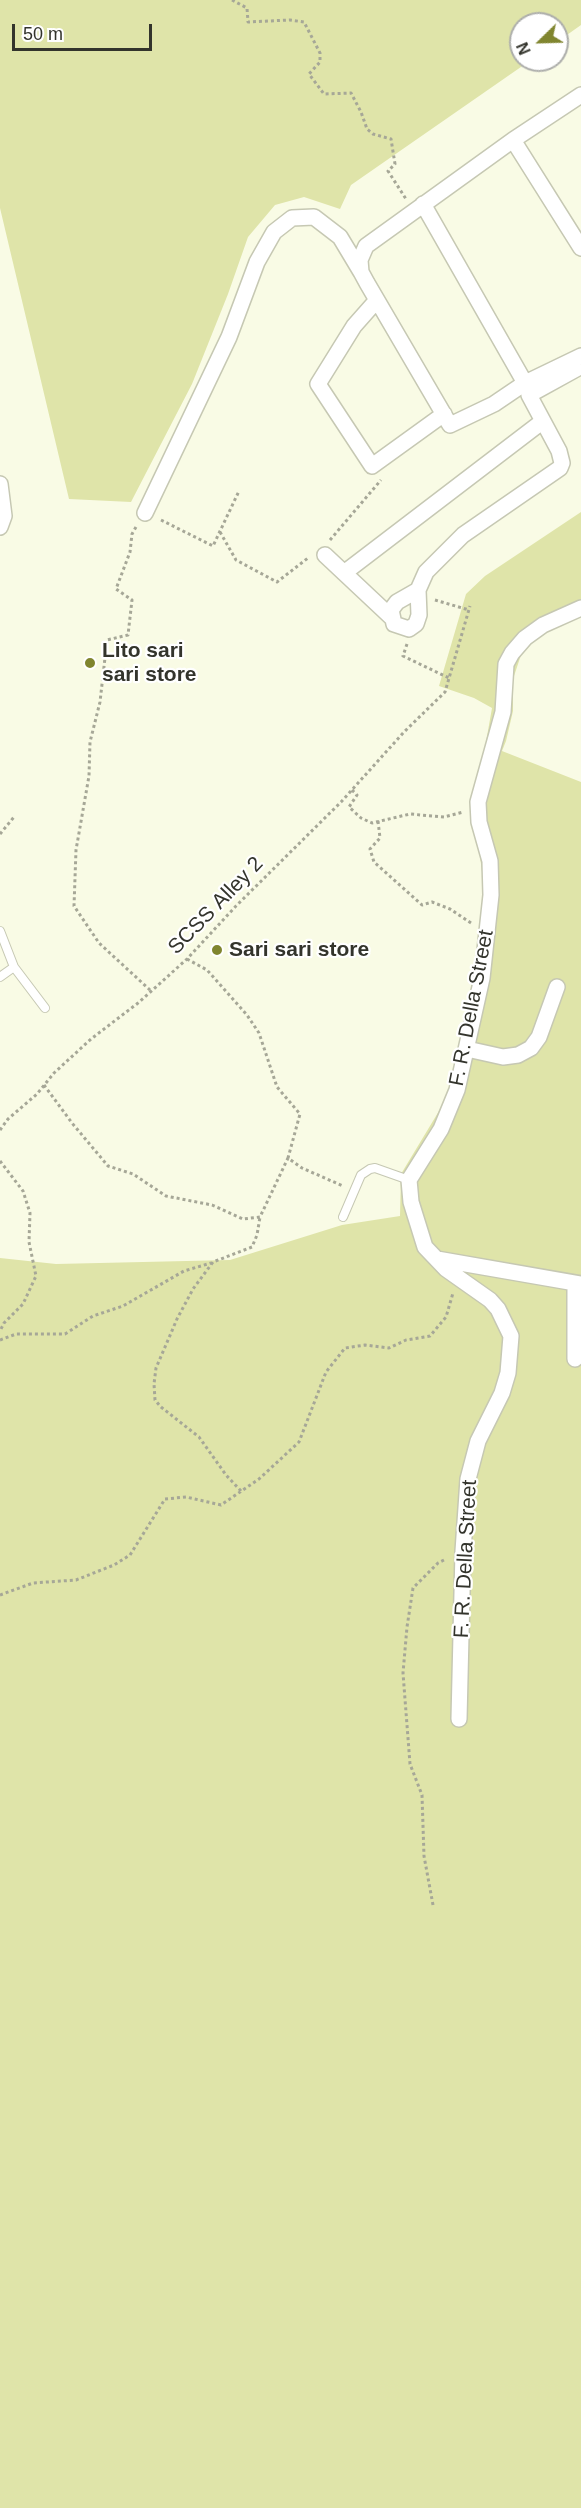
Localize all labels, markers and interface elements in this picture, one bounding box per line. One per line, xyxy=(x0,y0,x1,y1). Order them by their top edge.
scale bar xyxy=(15,12,154,50)
north arrow xyxy=(509,12,569,72)
text: 50 m xyxy=(23,24,63,44)
text: N xyxy=(514,40,534,57)
place label: Lito sari sari store xyxy=(102,638,197,688)
marker: Lito sari sari store xyxy=(83,656,97,670)
street label: SCSS Alley 2 xyxy=(163,852,269,960)
street label: F. R. Della Street xyxy=(444,928,500,1088)
place label: Sari sari store xyxy=(229,937,369,963)
marker: Sari sari store xyxy=(210,943,224,957)
street label: F. R. Della Street xyxy=(449,1479,483,1639)

